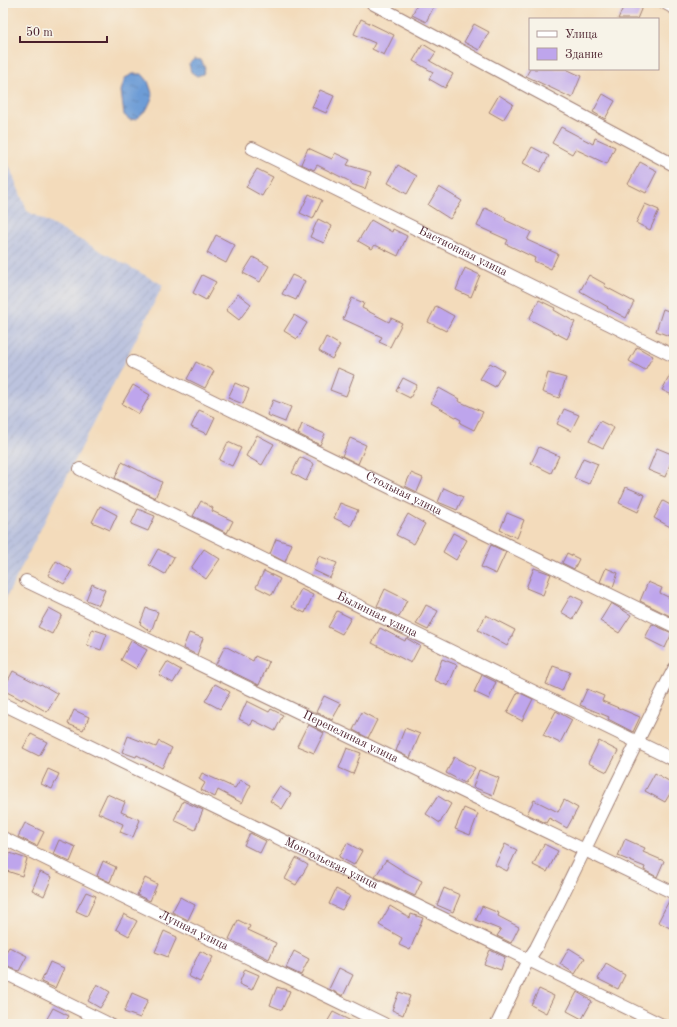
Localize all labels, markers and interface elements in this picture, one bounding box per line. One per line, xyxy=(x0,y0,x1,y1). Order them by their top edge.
scale bar xyxy=(20,18,107,44)
legend xyxy=(529,18,659,70)
text: 50 m xyxy=(26,26,53,39)
text: Улица xyxy=(565,29,598,41)
text: Здание xyxy=(565,49,603,61)
street label: Бастионная улица xyxy=(417,225,509,279)
street label: Стольная улица xyxy=(363,470,444,518)
street label: Былинная улица xyxy=(335,590,419,640)
street label: Перепелиная улица xyxy=(301,709,400,765)
street label: Монгольская улица xyxy=(282,836,380,892)
street label: Лунная улица xyxy=(157,909,230,953)

